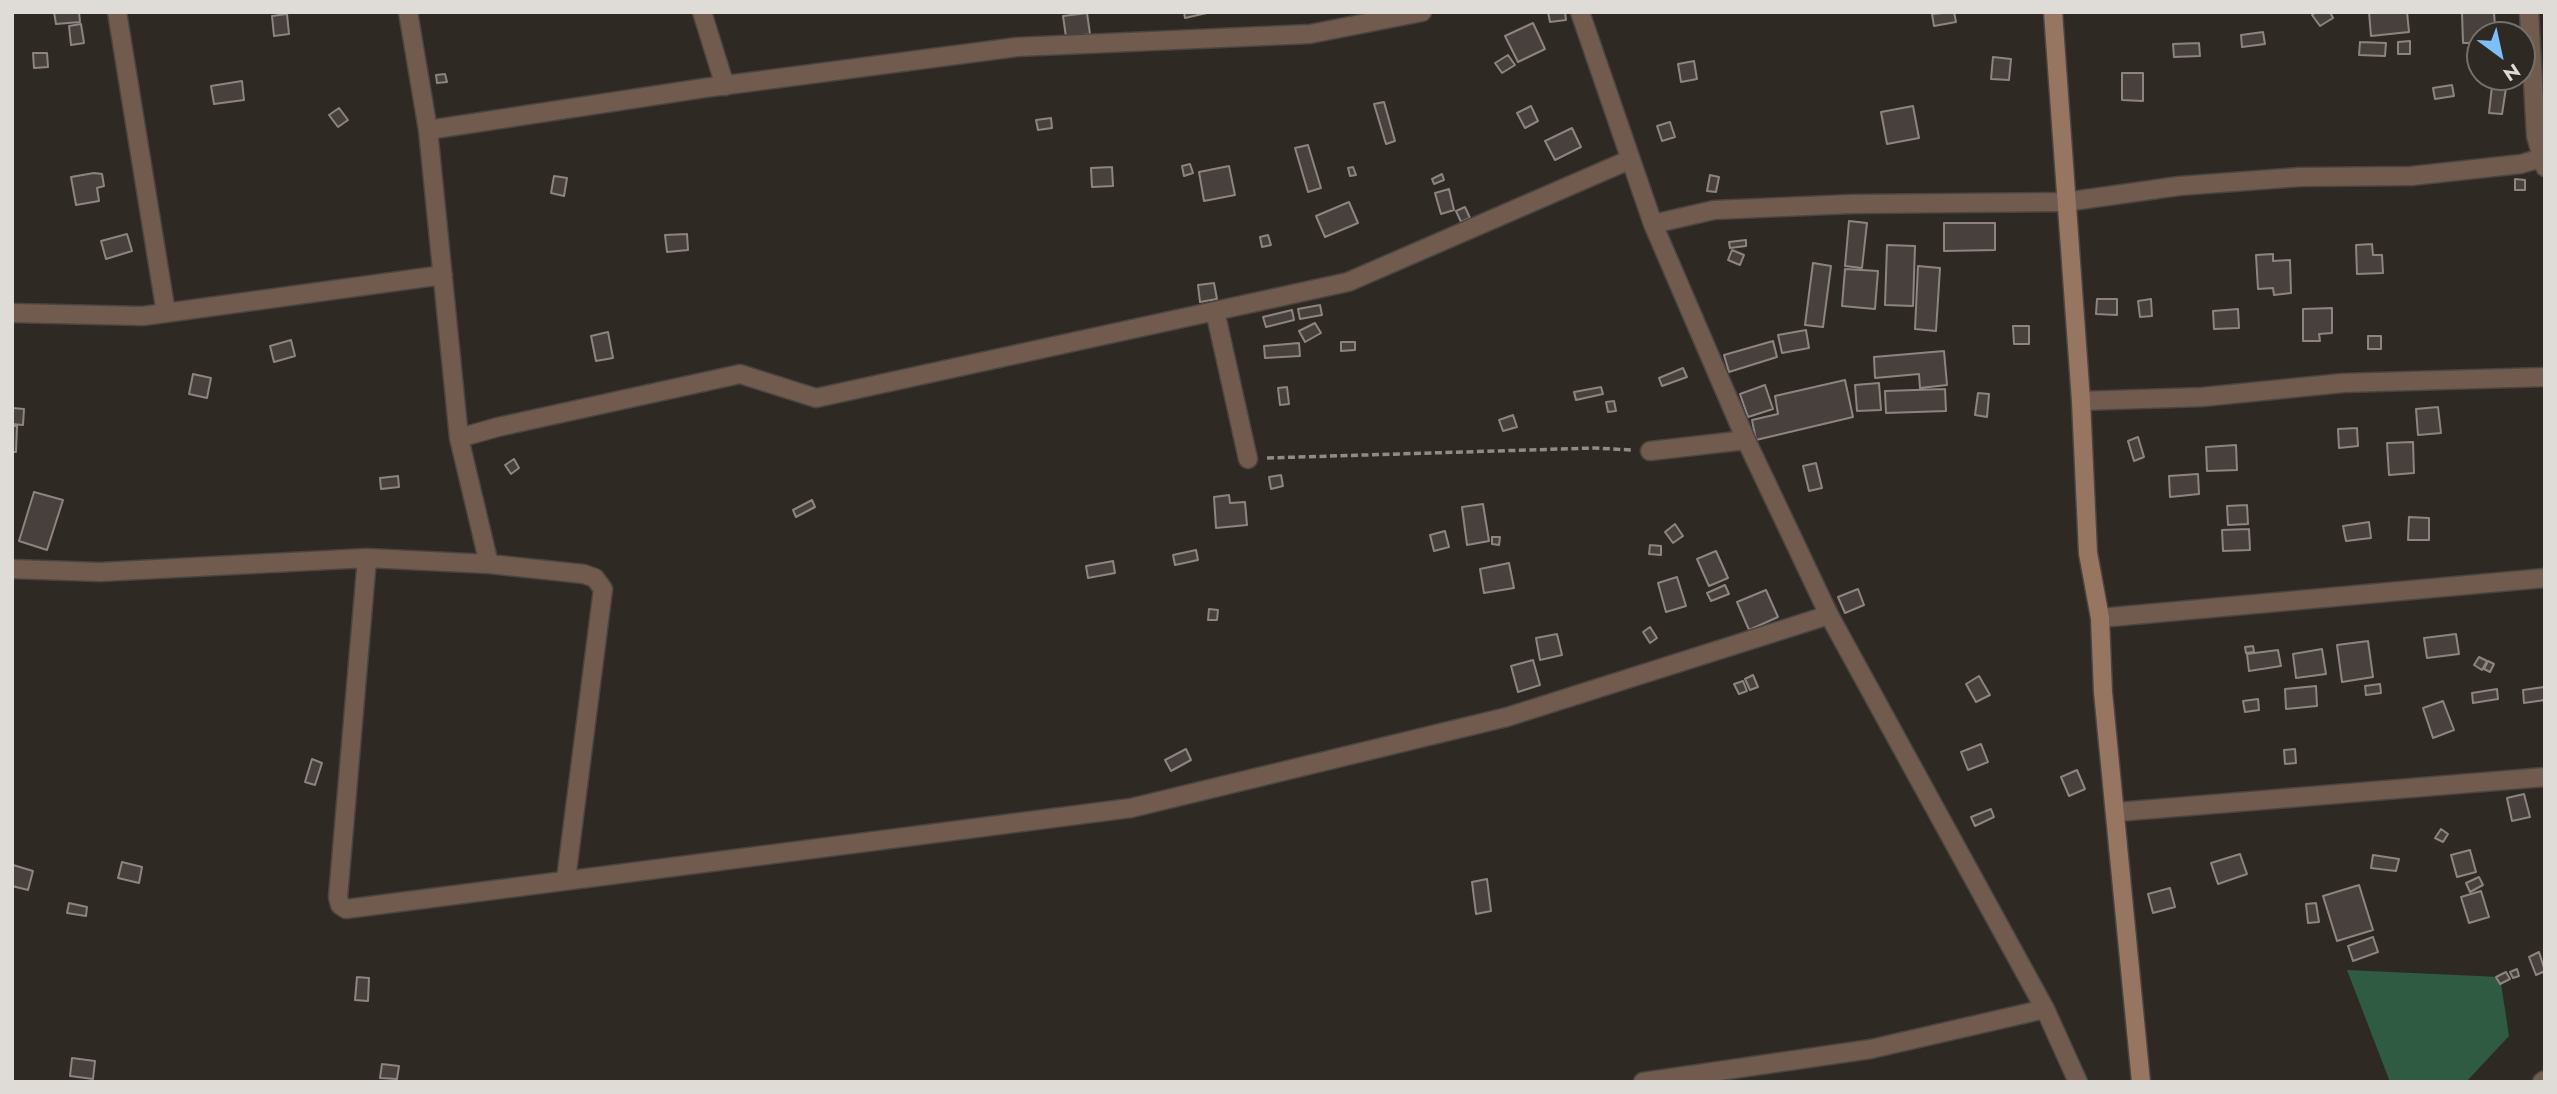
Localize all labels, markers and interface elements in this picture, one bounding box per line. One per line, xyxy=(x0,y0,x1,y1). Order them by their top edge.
north arrow xyxy=(2466,21,2536,91)
text: N xyxy=(2498,57,2525,88)

